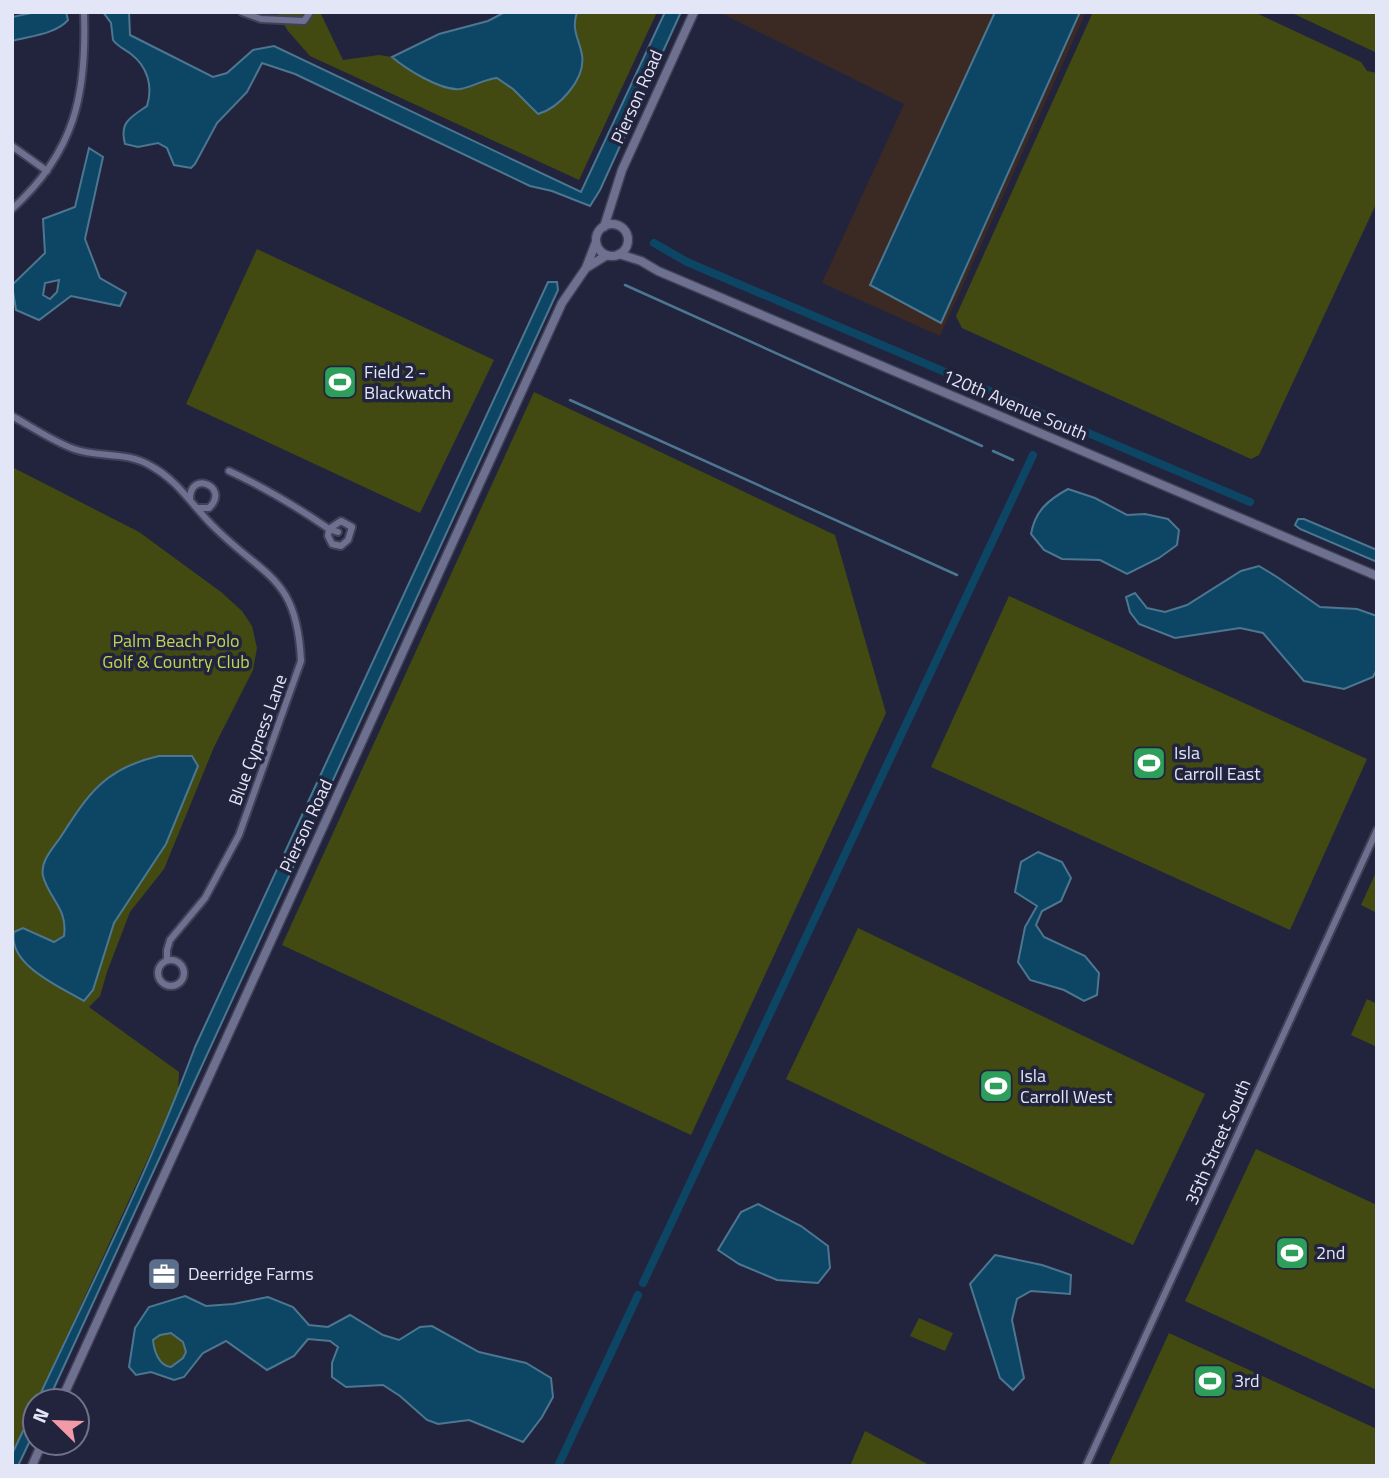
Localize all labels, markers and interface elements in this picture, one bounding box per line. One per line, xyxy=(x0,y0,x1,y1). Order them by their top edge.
street label: Pierson Road xyxy=(604,45,669,148)
place label: Field 2 - Blackwatch xyxy=(364,358,451,406)
street label: 120th Avenue South xyxy=(938,362,1092,447)
sports icon: Field 2 - Blackwatch xyxy=(321,363,359,401)
park label: Palm Beach Polo Golf & Country Club xyxy=(102,627,250,675)
street label: Blue Cypress Lane xyxy=(221,670,294,809)
place label: Isla Carroll East xyxy=(1174,739,1261,787)
sports icon: Isla Carroll East xyxy=(1130,744,1168,782)
street label: Pierson Road xyxy=(272,775,339,877)
place label: Isla Carroll West xyxy=(1020,1062,1113,1110)
sports icon: Isla Carroll West xyxy=(977,1067,1015,1105)
street label: 35th Street South xyxy=(1178,1075,1257,1209)
sports icon: 2nd xyxy=(1273,1234,1311,1272)
place label: 2nd xyxy=(1316,1239,1345,1266)
office icon: Deerridge Farms xyxy=(145,1255,183,1293)
place label: Deerridge Farms xyxy=(188,1260,314,1287)
sports icon: 3rd xyxy=(1191,1362,1229,1400)
place label: 3rd xyxy=(1234,1367,1260,1394)
north arrow xyxy=(21,1387,91,1457)
text: N xyxy=(24,1403,56,1427)

